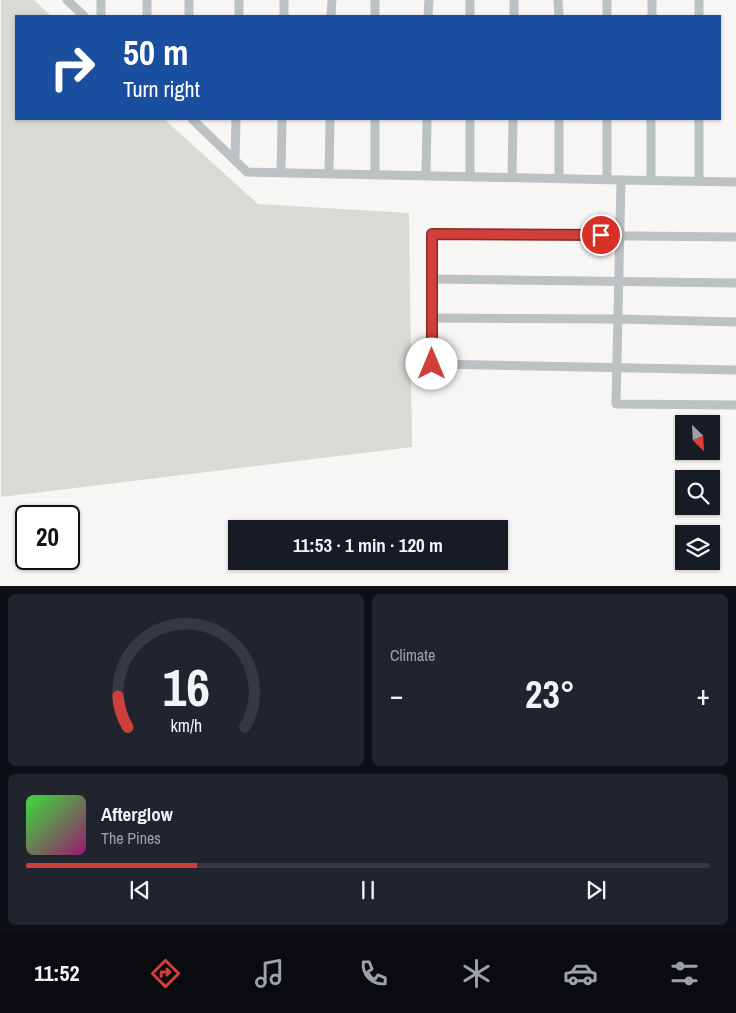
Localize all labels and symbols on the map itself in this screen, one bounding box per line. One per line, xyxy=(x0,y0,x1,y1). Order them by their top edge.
pin xyxy=(580,214,622,256)
position arrow xyxy=(405,337,457,389)
north arrow xyxy=(675,415,720,460)
speed limit sign: 20 xyxy=(15,505,80,570)

